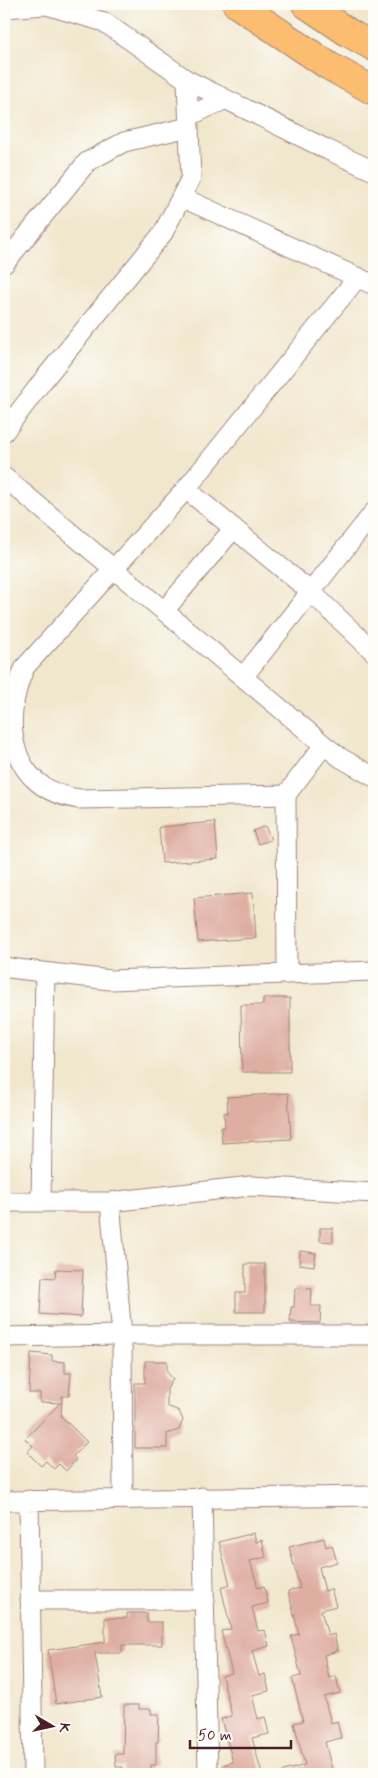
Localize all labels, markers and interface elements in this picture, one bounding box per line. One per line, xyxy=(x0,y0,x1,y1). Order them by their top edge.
north arrow xyxy=(28,1700,78,1750)
scale bar xyxy=(190,1718,292,1750)
text: K xyxy=(54,1722,74,1735)
text: 50 m xyxy=(198,1726,232,1746)

